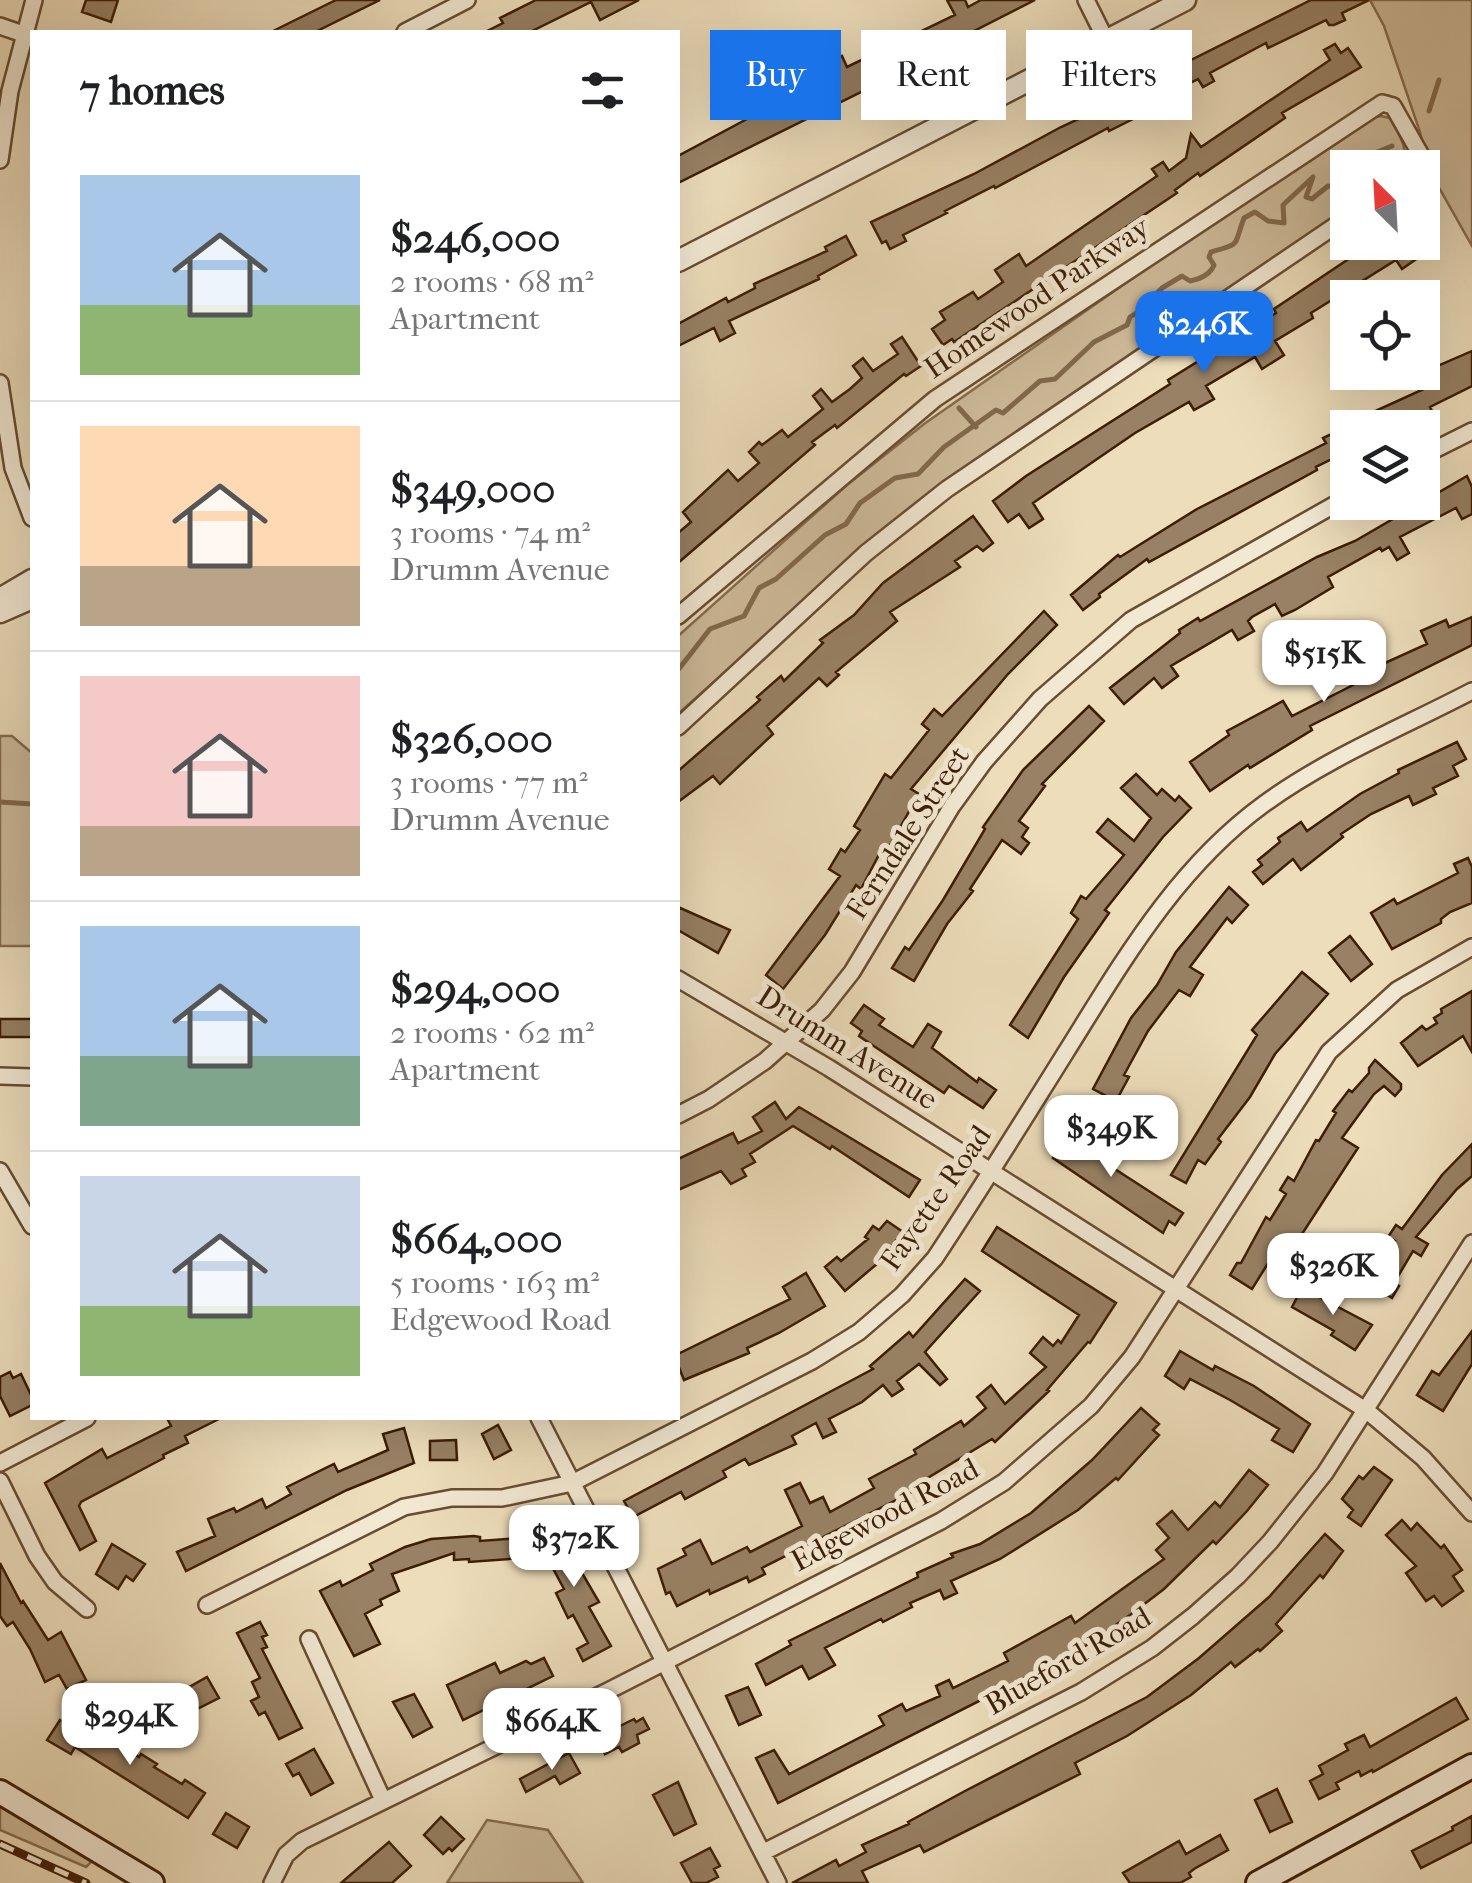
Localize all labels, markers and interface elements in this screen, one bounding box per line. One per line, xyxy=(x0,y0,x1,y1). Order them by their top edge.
chip: Buy xyxy=(710,30,841,120)
chip: Rent xyxy=(861,30,1006,120)
chip: Filters xyxy=(1026,30,1192,120)
icon: filters xyxy=(575,63,630,118)
text: 7 homes xyxy=(80,66,225,115)
north arrow xyxy=(1330,150,1440,260)
map controls xyxy=(1330,150,1440,520)
street label: Homewood Parkway xyxy=(918,209,1157,386)
text: $246,000 xyxy=(390,214,560,263)
icon: home xyxy=(160,215,280,335)
text: 2 rooms · 68 m² xyxy=(390,263,594,300)
button: locate xyxy=(1330,280,1440,390)
pin: $246K xyxy=(1134,291,1274,376)
text: Apartment xyxy=(390,300,540,337)
text: $246K xyxy=(1157,305,1251,342)
button: layers xyxy=(1330,410,1440,520)
text: $349,000 xyxy=(390,465,555,514)
icon: home xyxy=(160,466,280,586)
text: 3 rooms · 74 m² xyxy=(390,514,590,551)
text: Drumm Avenue xyxy=(390,551,610,588)
pin: $515K xyxy=(1254,620,1394,705)
text: $515K xyxy=(1284,634,1364,671)
text: $326,000 xyxy=(390,715,553,764)
icon: home xyxy=(160,716,280,836)
street label: Ferndale Street xyxy=(839,740,977,926)
text: 3 rooms · 77 m² xyxy=(390,764,588,801)
text: Drumm Avenue xyxy=(390,801,610,838)
text: $294,000 xyxy=(390,965,560,1014)
icon: home xyxy=(160,966,280,1086)
street label: Drumm Avenue xyxy=(750,979,944,1117)
text: 2 rooms · 62 m² xyxy=(390,1014,594,1051)
text: Apartment xyxy=(390,1051,540,1088)
pin: $349K xyxy=(1041,1095,1181,1180)
text: $349K xyxy=(1066,1109,1156,1146)
street label: Fayette Road xyxy=(873,1118,999,1277)
text: $664,000 xyxy=(390,1215,563,1264)
icon: home xyxy=(160,1216,280,1336)
pin: $326K xyxy=(1263,1233,1403,1318)
text: $326K xyxy=(1289,1247,1377,1284)
text: 5 rooms · 163 m² xyxy=(390,1264,599,1301)
text: Edgewood Road xyxy=(390,1301,611,1338)
street label: Edgewood Road xyxy=(785,1451,985,1579)
pin: $372K xyxy=(504,1505,644,1590)
text: $372K xyxy=(531,1519,617,1556)
street label: Blueford Road xyxy=(979,1599,1158,1723)
pin: $294K xyxy=(60,1683,200,1768)
pin: $664K xyxy=(482,1688,622,1773)
text: $294K xyxy=(84,1697,176,1734)
text: $664K xyxy=(505,1702,599,1739)

